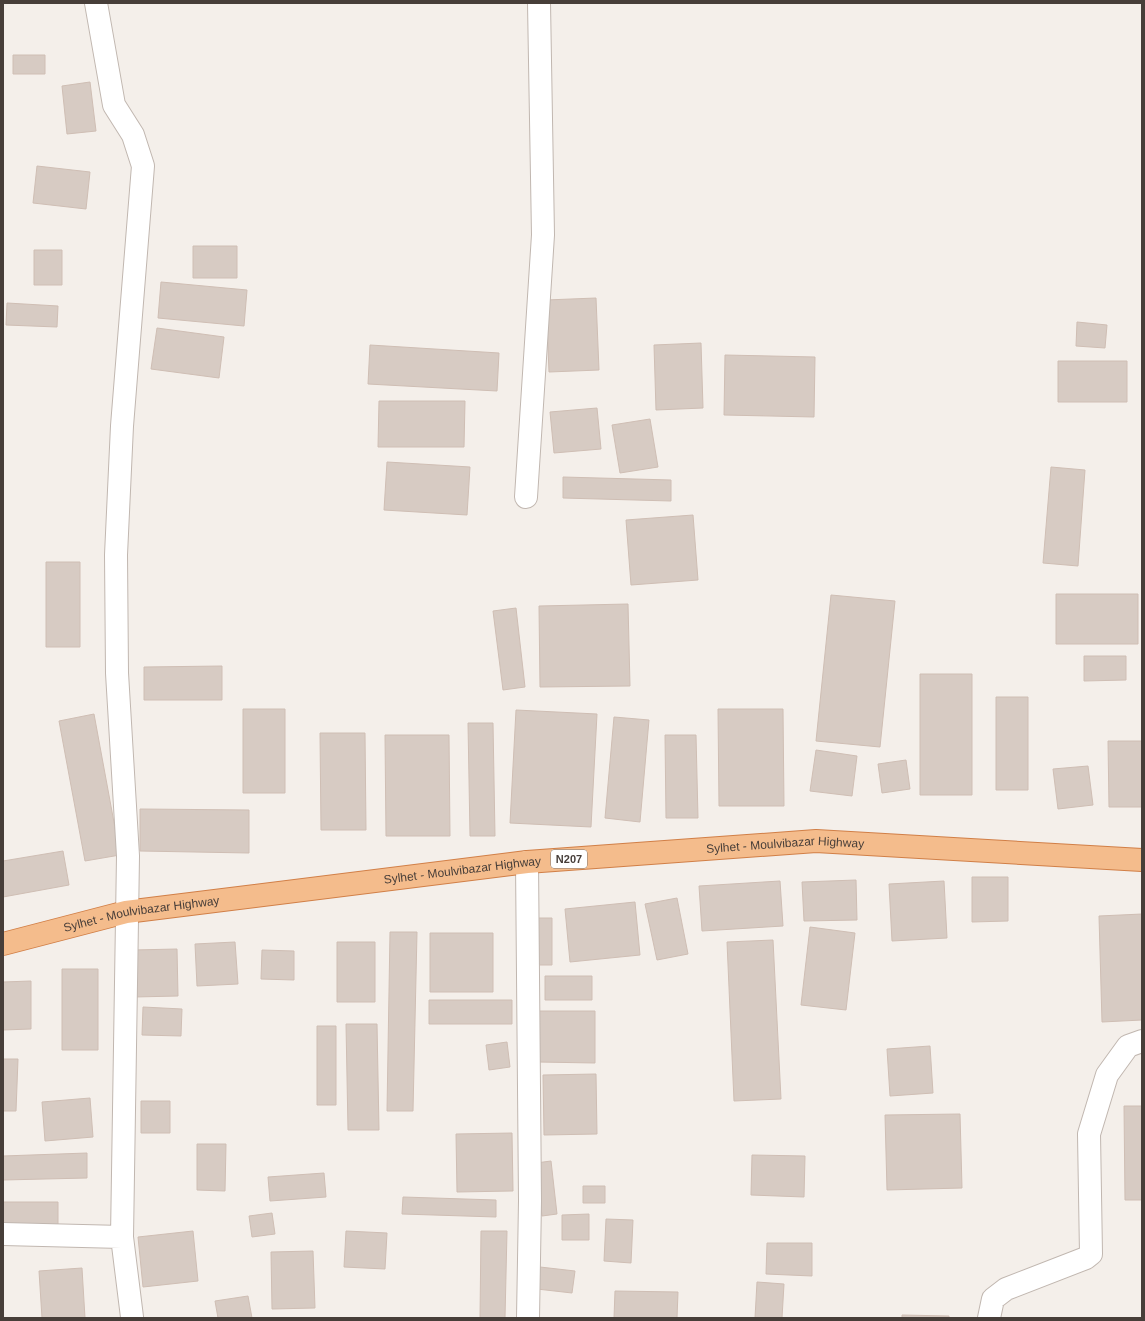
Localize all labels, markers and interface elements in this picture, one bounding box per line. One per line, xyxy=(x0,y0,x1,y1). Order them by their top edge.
street label: Sylhet - Moulvibazar Highway xyxy=(706,834,865,856)
road number: N207 xyxy=(551,850,587,868)
street label: Sylhet - Moulvibazar Highway xyxy=(383,854,541,887)
street label: Sylhet - Moulvibazar Highway xyxy=(62,893,220,935)

